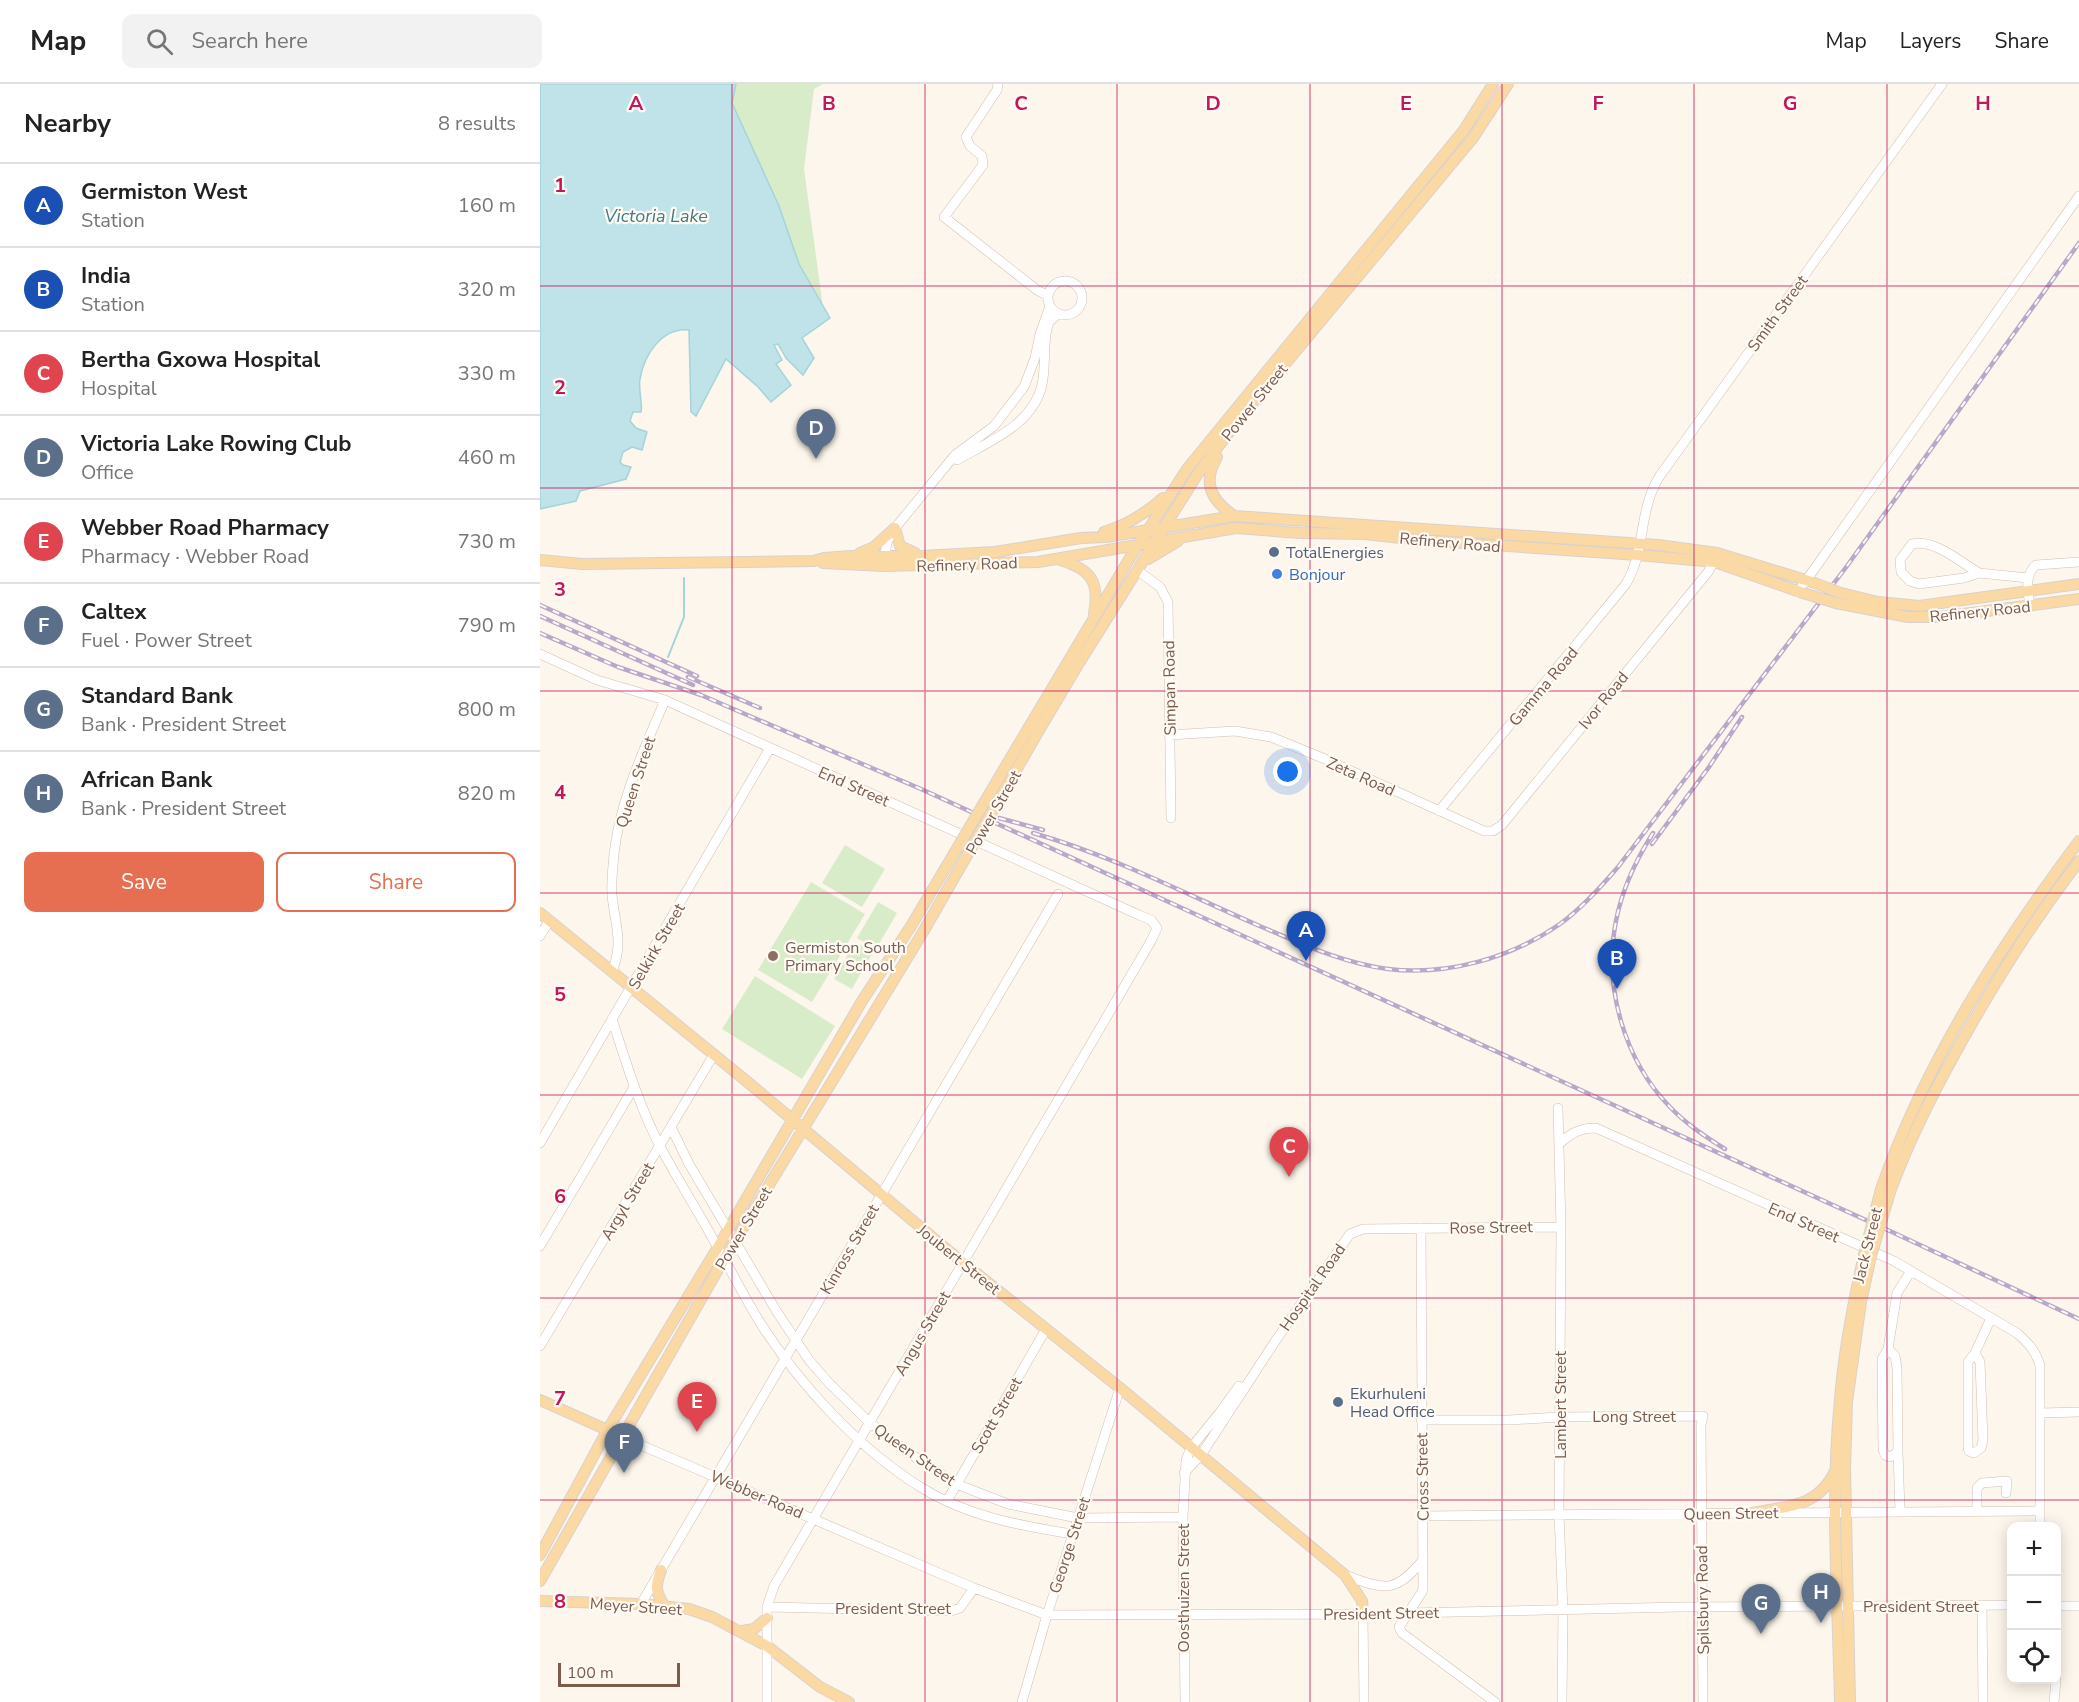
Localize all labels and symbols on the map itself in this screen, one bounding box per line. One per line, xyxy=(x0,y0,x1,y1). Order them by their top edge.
text: A xyxy=(629,90,644,117)
text: B xyxy=(822,90,836,117)
text: C xyxy=(1014,90,1028,117)
text: D xyxy=(1205,90,1221,117)
text: E xyxy=(1400,90,1412,117)
text: F xyxy=(1592,90,1604,117)
text: G xyxy=(1783,90,1797,117)
text: H xyxy=(1975,90,1991,117)
text: 1 xyxy=(554,172,566,199)
water label: Victoria Lake xyxy=(604,204,708,228)
street label: Smith Street xyxy=(1743,271,1813,356)
street label: Power Street xyxy=(1217,359,1293,446)
text: 2 xyxy=(554,374,566,401)
pin: D xyxy=(796,410,836,459)
street label: Refinery Road xyxy=(1398,528,1501,558)
place label: TotalEnergies xyxy=(1286,542,1384,564)
marker: TotalEnergies xyxy=(1267,545,1281,559)
street label: Refinery Road xyxy=(916,552,1018,578)
place label: Bonjour xyxy=(1289,564,1345,586)
marker: Bonjour xyxy=(1270,567,1284,581)
text: 3 xyxy=(554,576,566,603)
street label: Refinery Road xyxy=(1929,596,2032,628)
street label: Simpan Road xyxy=(1158,640,1182,736)
street label: Gamma Road xyxy=(1504,642,1583,731)
street label: Ivor Road xyxy=(1574,667,1634,734)
street label: Queen Street xyxy=(611,733,661,831)
street label: Zeta Road xyxy=(1323,752,1398,802)
your location xyxy=(1273,757,1302,786)
street label: End Street xyxy=(815,762,893,812)
street label: Power Street xyxy=(961,766,1027,859)
text: 4 xyxy=(554,779,566,806)
street label: Selkirk Street xyxy=(623,899,691,994)
pin: A xyxy=(1286,912,1326,961)
place label: Germiston South Primary School xyxy=(785,937,906,977)
pin: B xyxy=(1598,940,1636,989)
marker: Germiston South Primary School xyxy=(766,949,780,963)
text: 5 xyxy=(554,981,566,1008)
pin: C xyxy=(1270,1128,1308,1177)
street label: Argyl Street xyxy=(596,1158,660,1245)
street label: Power Street xyxy=(710,1182,778,1274)
text: 6 xyxy=(554,1183,566,1210)
street label: End Street xyxy=(1765,1198,1843,1248)
street label: Kinross Street xyxy=(815,1200,885,1299)
street label: Jack Street xyxy=(1848,1205,1888,1286)
street label: Rose Street xyxy=(1449,1216,1533,1240)
street label: Joubert Street xyxy=(912,1219,1005,1300)
street label: Hospital Road xyxy=(1275,1240,1351,1336)
street label: Angus Street xyxy=(890,1287,956,1380)
street label: Lambert Street xyxy=(1550,1350,1572,1459)
street label: Scott Street xyxy=(966,1373,1028,1458)
pin: E xyxy=(678,1382,716,1432)
place label: Ekurhuleni Head Office xyxy=(1350,1383,1435,1423)
text: 7 xyxy=(554,1385,566,1412)
marker: Ekurhuleni Head Office xyxy=(1331,1395,1345,1409)
street label: Long Street xyxy=(1592,1406,1676,1428)
street label: Queen Street xyxy=(869,1419,960,1491)
pin: F xyxy=(604,1424,644,1473)
street label: Cross Street xyxy=(1411,1432,1435,1521)
street label: Webber Road xyxy=(707,1465,807,1524)
street label: George Street xyxy=(1044,1494,1096,1596)
street label: Queen Street xyxy=(1683,1502,1779,1526)
street label: Oosthuizen Street xyxy=(1173,1523,1195,1652)
street label: Spilsbury Road xyxy=(1691,1545,1715,1655)
pin: H xyxy=(1802,1574,1840,1623)
pin: G xyxy=(1742,1584,1780,1634)
text: 8 xyxy=(554,1588,566,1615)
street label: Meyer Street xyxy=(589,1593,683,1621)
street label: President Street xyxy=(1863,1596,1979,1618)
street label: President Street xyxy=(835,1598,951,1620)
street label: President Street xyxy=(1323,1602,1440,1626)
scale bar xyxy=(558,1660,680,1688)

